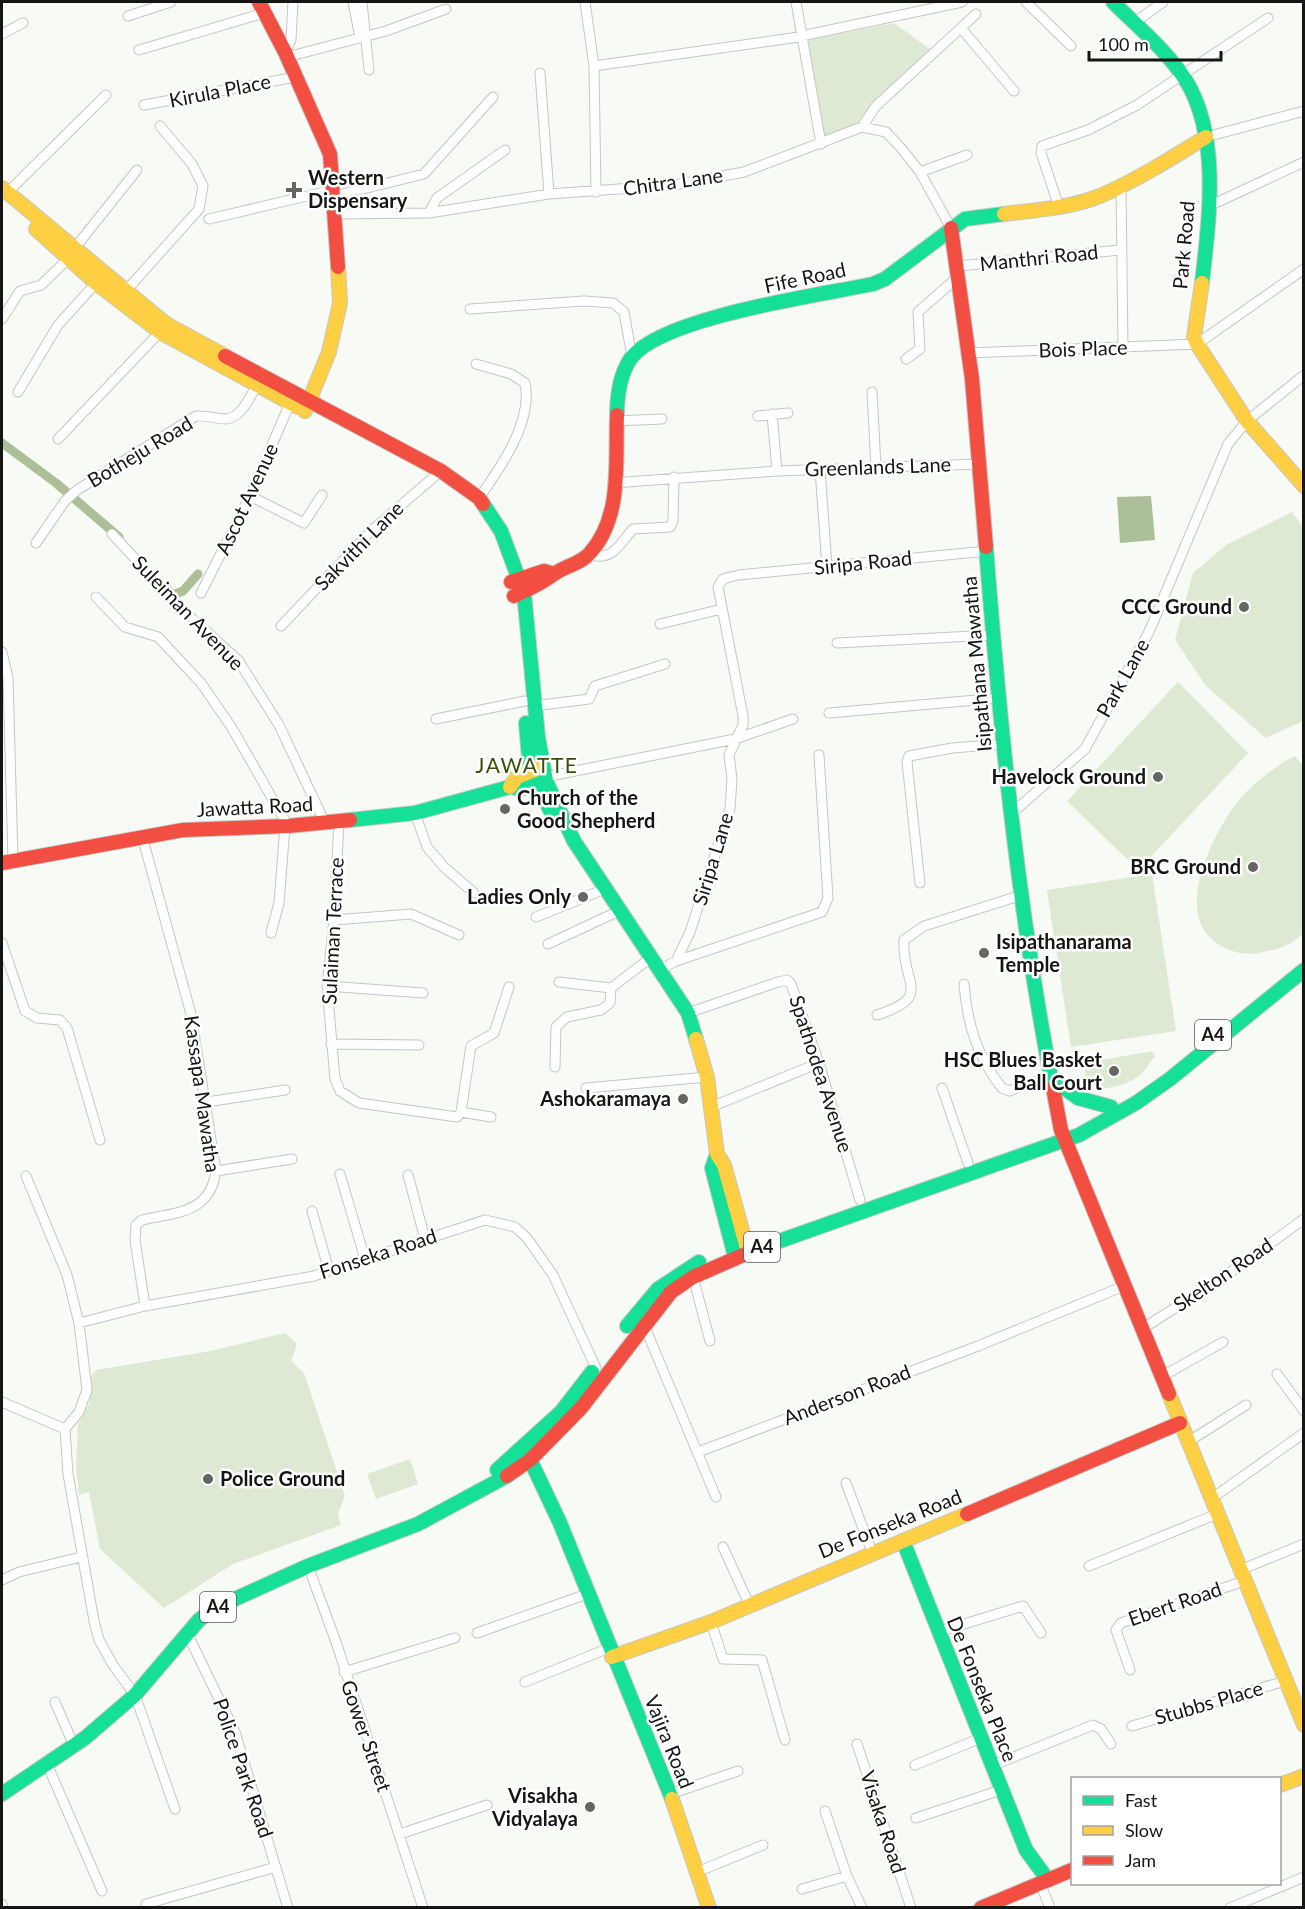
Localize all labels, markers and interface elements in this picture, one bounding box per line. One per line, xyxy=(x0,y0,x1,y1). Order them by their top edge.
scale bar xyxy=(1089,24,1221,62)
text: 100 m xyxy=(1098,33,1149,55)
street label: Kirula Place xyxy=(167,68,273,112)
street label: Chitra Lane xyxy=(621,162,724,200)
place label: Western Dispensary xyxy=(308,165,408,212)
marker: Western Dispensary xyxy=(285,181,303,199)
street label: Park Road xyxy=(1167,200,1199,290)
street label: Manthri Road xyxy=(978,239,1099,275)
street label: Fife Road xyxy=(762,257,848,297)
street label: Bois Place xyxy=(1038,334,1128,362)
street label: Botheju Road xyxy=(83,410,196,492)
street label: Ascot Avenue xyxy=(210,439,282,558)
street label: Greenlands Lane xyxy=(804,451,952,481)
street label: Sakvithi Lane xyxy=(309,496,408,595)
street label: Siripa Road xyxy=(813,545,913,579)
street label: Suleiman Avenue xyxy=(128,550,249,675)
street label: Isipathana Mawatha xyxy=(956,575,996,753)
place label: CCC Ground xyxy=(1121,594,1232,618)
marker: CCC Ground xyxy=(1237,600,1251,614)
street label: Park Lane xyxy=(1091,634,1153,721)
district label: JAWATTE xyxy=(476,752,579,777)
place label: Havelock Ground xyxy=(991,764,1146,788)
marker: Havelock Ground xyxy=(1151,770,1165,784)
place label: Church of the Good Shepherd xyxy=(517,785,655,832)
street label: Jawatta Road xyxy=(196,791,314,821)
marker: Church of the Good Shepherd xyxy=(498,802,512,816)
street label: Siripa Lane xyxy=(687,809,738,908)
place label: BRC Ground xyxy=(1130,854,1241,878)
street label: Sulaiman Terrace xyxy=(316,857,348,1005)
marker: BRC Ground xyxy=(1246,860,1260,874)
place label: Ladies Only xyxy=(467,884,571,908)
marker: Ladies Only xyxy=(576,890,590,904)
place label: Isipathanarama Temple xyxy=(996,929,1132,976)
marker: Isipathanarama Temple xyxy=(977,946,991,960)
street label: Spathodea Avenue xyxy=(785,992,859,1155)
street label: Kassapa Mawatha xyxy=(180,1014,226,1174)
road number: A4 xyxy=(1195,1020,1231,1050)
place label: HSC Blues Basket Ball Court xyxy=(944,1047,1103,1094)
marker: HSC Blues Basket Ball Court xyxy=(1107,1064,1121,1078)
place label: Ashokaramaya xyxy=(539,1086,671,1110)
marker: Ashokaramaya xyxy=(676,1092,690,1106)
street label: Fonseka Road xyxy=(316,1223,439,1283)
road number: A4 xyxy=(744,1232,780,1262)
street label: Skelton Road xyxy=(1168,1232,1277,1316)
street label: Anderson Road xyxy=(780,1359,914,1429)
place label: Police Ground xyxy=(220,1466,345,1490)
marker: Police Ground xyxy=(201,1472,215,1486)
street label: De Fonseka Road xyxy=(814,1483,965,1563)
street label: Ebert Road xyxy=(1125,1576,1225,1630)
road number: A4 xyxy=(200,1592,236,1622)
street label: De Fonseka Place xyxy=(943,1612,1023,1765)
street label: Stubbs Place xyxy=(1152,1675,1266,1729)
street label: Gower Street xyxy=(337,1677,397,1795)
street label: Vajira Road xyxy=(640,1692,699,1792)
street label: Police Park Road xyxy=(209,1695,279,1841)
street label: Visaka Road xyxy=(856,1767,912,1876)
legend xyxy=(1071,1777,1281,1885)
place label: Visakha Vidyalaya xyxy=(491,1783,578,1830)
text: Fast xyxy=(1125,1789,1158,1811)
marker: Visakha Vidyalaya xyxy=(583,1800,597,1814)
text: Slow xyxy=(1125,1819,1163,1841)
text: Jam xyxy=(1125,1849,1156,1871)

